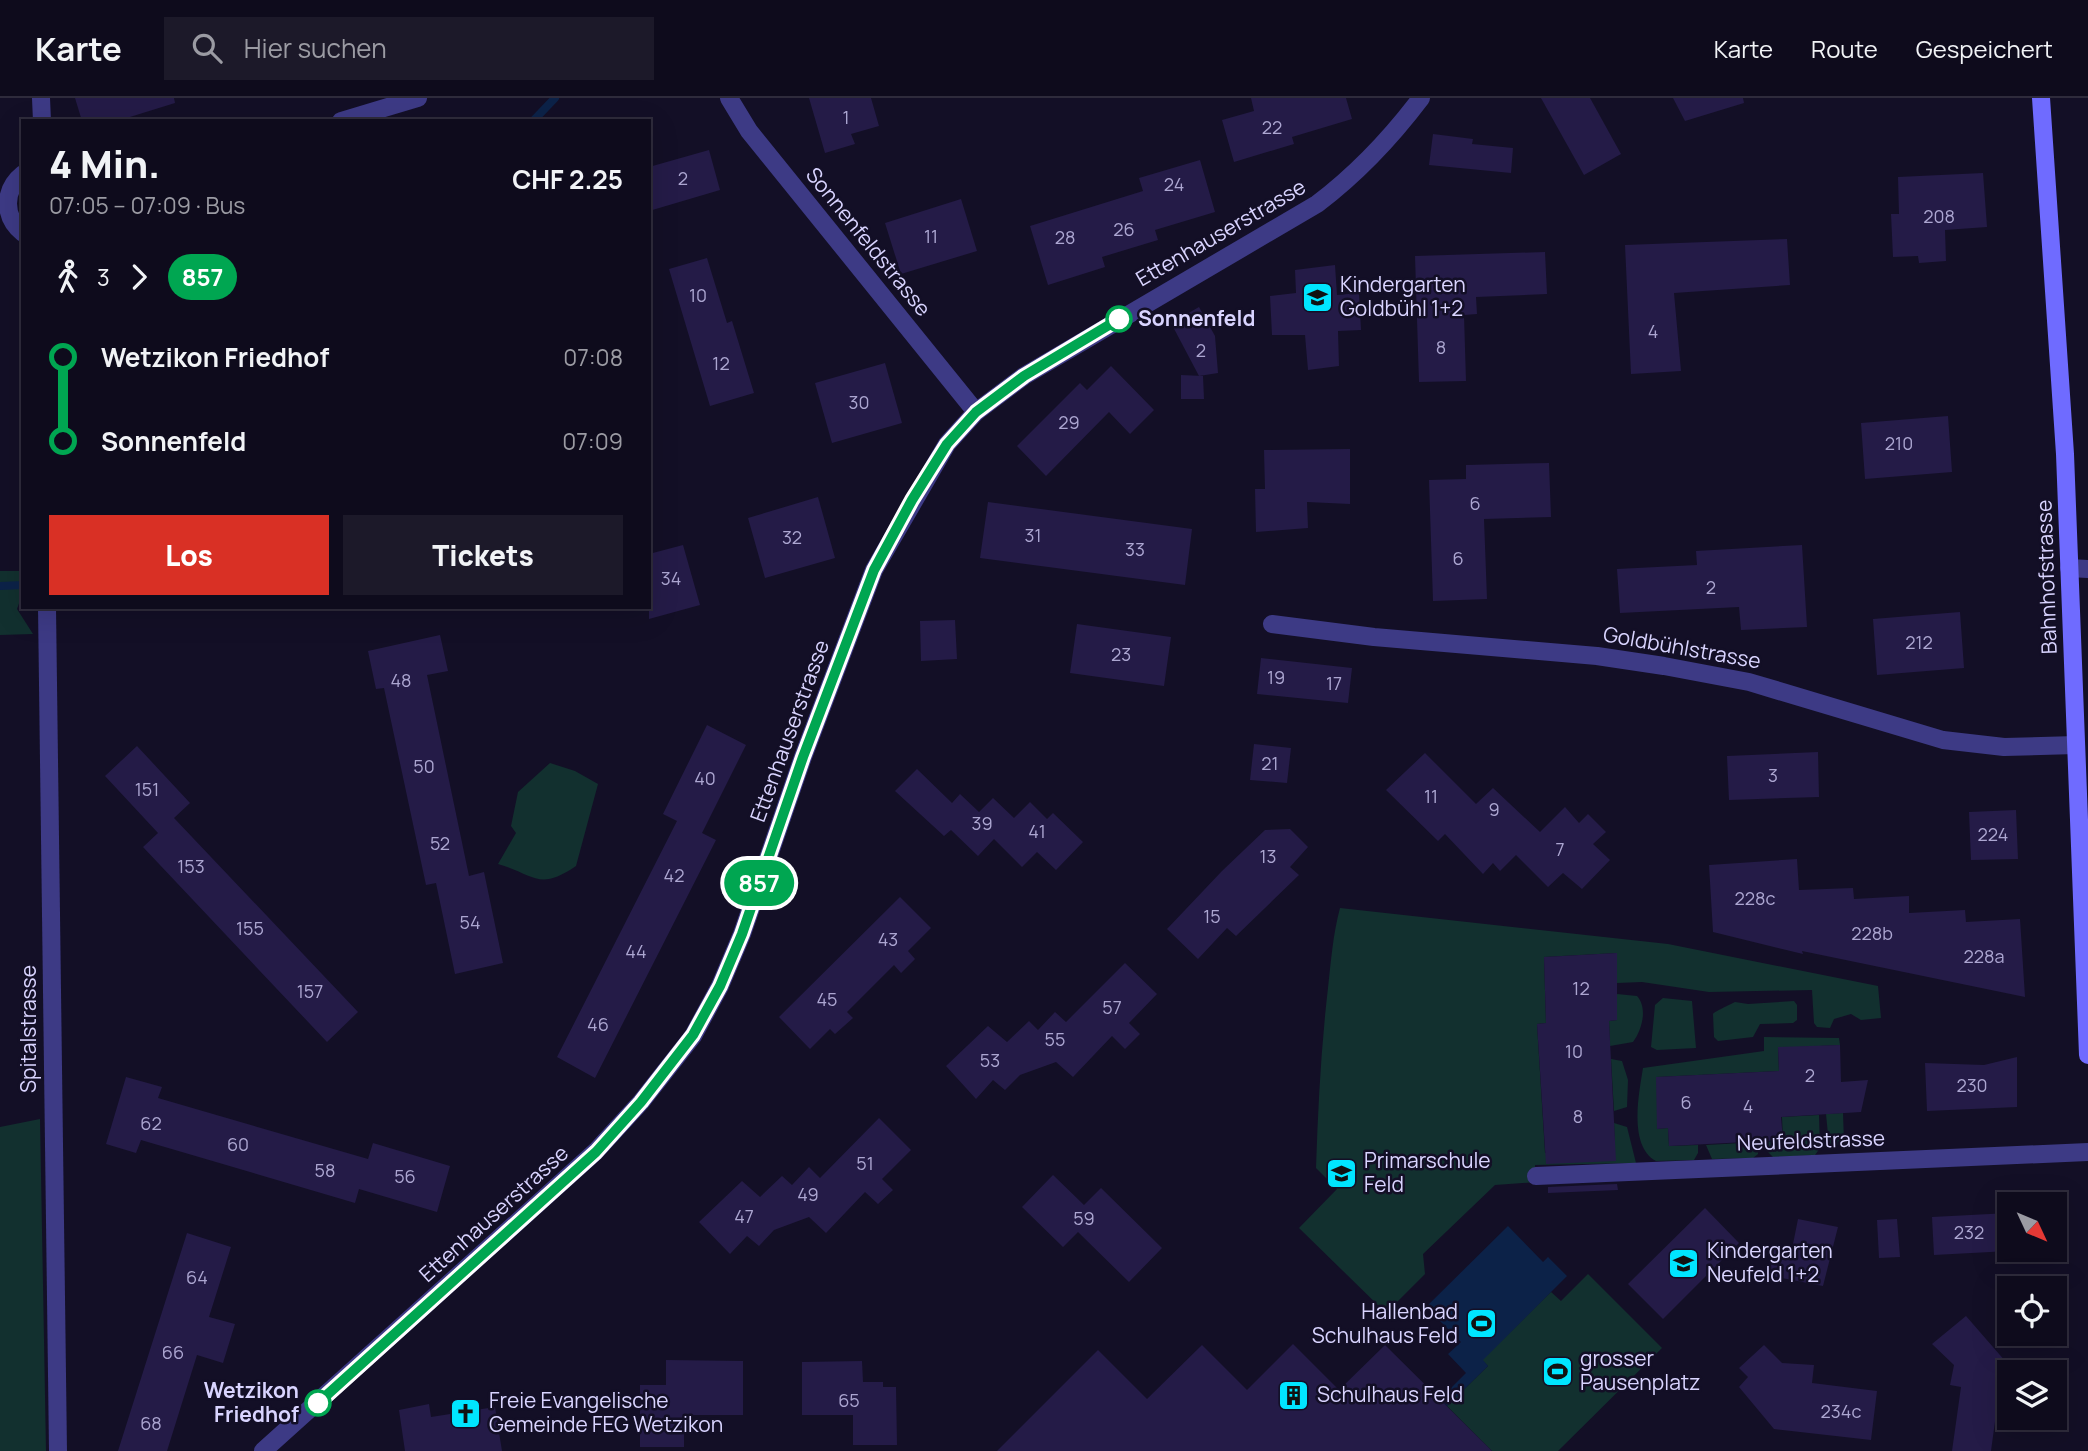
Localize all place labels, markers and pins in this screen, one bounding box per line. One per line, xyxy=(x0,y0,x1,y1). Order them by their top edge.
place label: Kindergarten Goldbühl 1+2 xyxy=(1340,270,1466,322)
school or university icon: Kindergarten Goldbühl 1+2 xyxy=(1300,280,1334,314)
place label: Sonnenfeld xyxy=(1138,304,1255,332)
marker: Sonnenfeld xyxy=(1106,306,1132,332)
place label: Primarschule Feld xyxy=(1364,1146,1491,1198)
school or university icon: Primarschule Feld xyxy=(1324,1156,1358,1190)
place label: Kindergarten Neufeld 1+2 xyxy=(1707,1236,1833,1288)
school or university icon: Kindergarten Neufeld 1+2 xyxy=(1667,1246,1701,1280)
place label: Hallenbad Schulhaus Feld xyxy=(1312,1297,1458,1349)
sports icon: Hallenbad Schulhaus Feld xyxy=(1464,1307,1498,1341)
place label: grosser Pausenplatz xyxy=(1580,1344,1700,1396)
sports icon: grosser Pausenplatz xyxy=(1540,1354,1574,1388)
place label: Wetzikon Friedhof xyxy=(204,1376,299,1428)
building icon: Schulhaus Feld xyxy=(1277,1378,1311,1412)
place label: Schulhaus Feld xyxy=(1317,1380,1463,1408)
place label: Freie Evangelische Gemeinde FEG Wetzikon xyxy=(489,1386,723,1438)
marker: Wetzikon Friedhof xyxy=(305,1390,331,1416)
church icon: Freie Evangelische Gemeinde FEG Wetzikon xyxy=(449,1396,483,1430)

